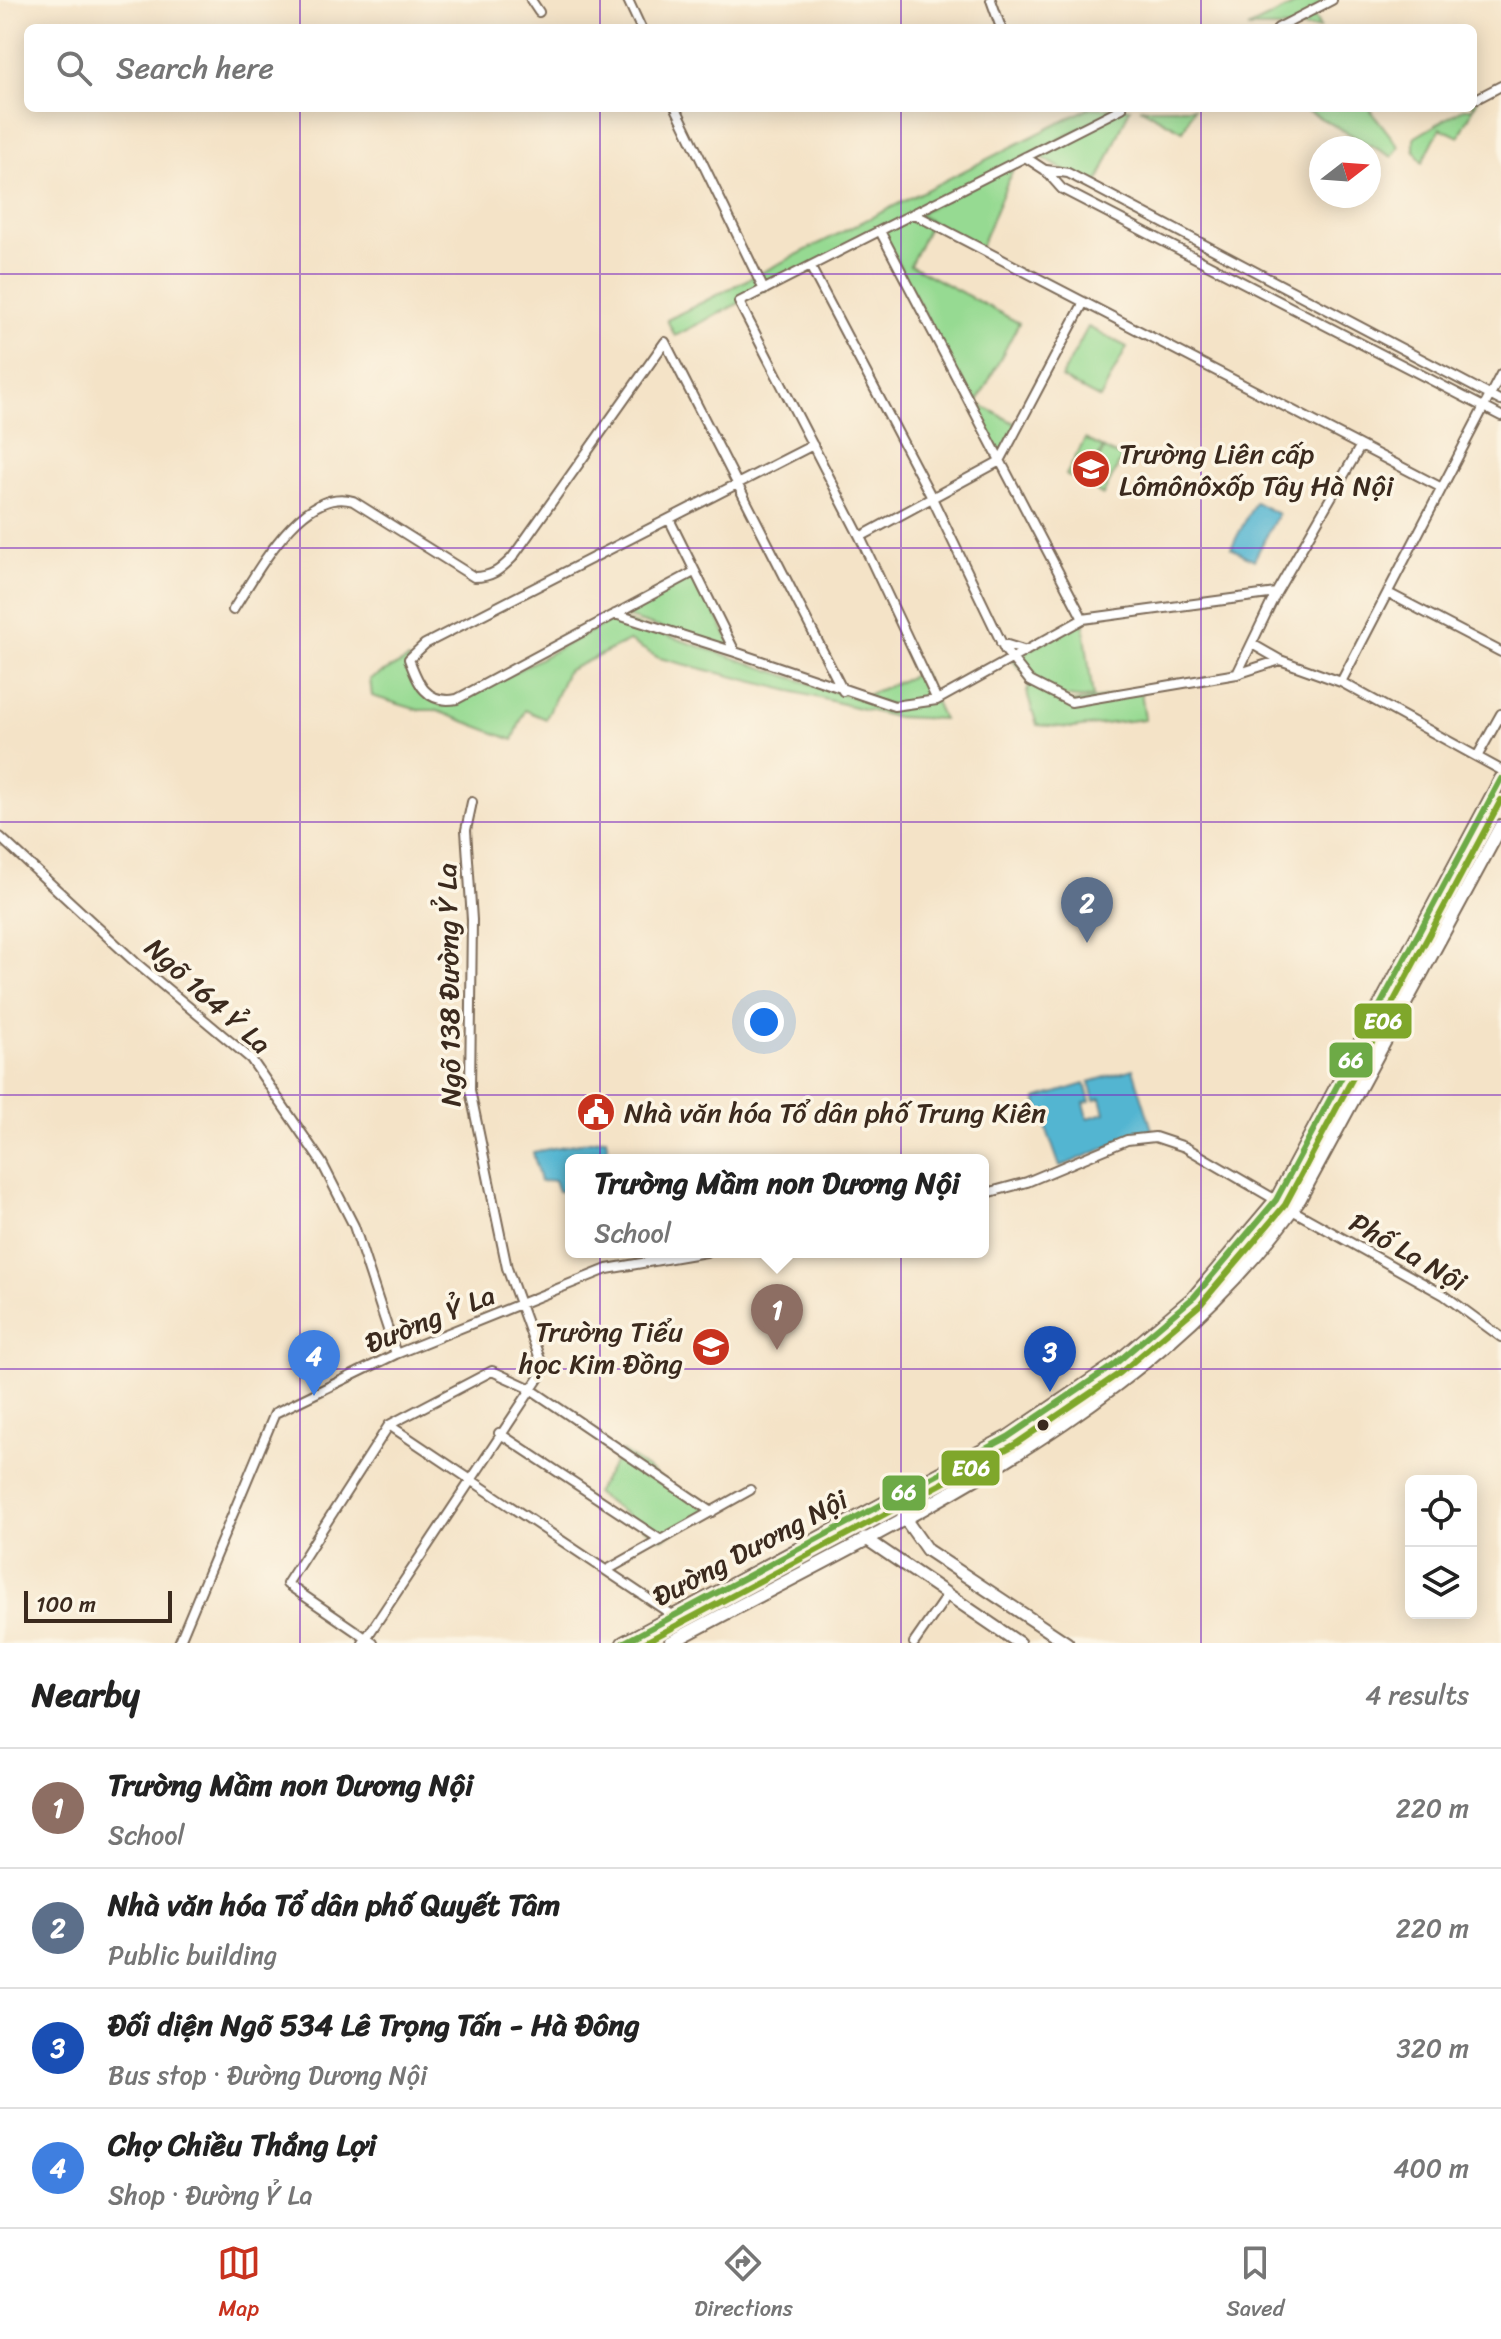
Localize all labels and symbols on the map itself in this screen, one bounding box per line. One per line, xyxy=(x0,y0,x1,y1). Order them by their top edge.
north arrow xyxy=(1309,136,1381,208)
place label: Trường Liên cấp Lômônôxốp Tây Hà Nội xyxy=(1119,429,1395,510)
school or university icon: Trường Liên cấp Lômônôxốp Tây Hà Nội xyxy=(1070,448,1112,490)
street label: Ngõ 138 Đường Ỷ La xyxy=(422,863,476,1107)
pin: 2 xyxy=(1061,877,1113,943)
street label: Ngõ 164 Ỷ La xyxy=(133,925,283,1067)
your location xyxy=(744,1002,784,1042)
line badge: E06 xyxy=(1353,1002,1413,1040)
text: E06 xyxy=(1364,1002,1402,1041)
line badge: 66 xyxy=(1328,1041,1374,1079)
text: 66 xyxy=(1338,1041,1364,1080)
place label: Nhà văn hóa Tổ dân phố Trung Kiên xyxy=(624,1088,1046,1137)
public building icon: Nhà văn hóa Tổ dân phố Trung Kiên xyxy=(575,1091,617,1133)
street label: Phố La Nội xyxy=(1340,1199,1477,1306)
street label: Đường Ỷ La xyxy=(357,1271,503,1367)
pin: 1 xyxy=(751,1284,803,1350)
place label: Trường Tiểu học Kim Đồng xyxy=(518,1307,683,1388)
school or university icon: Trường Tiểu học Kim Đồng xyxy=(690,1326,732,1368)
pin: 3 xyxy=(1024,1326,1076,1392)
pin: 4 xyxy=(288,1330,340,1396)
unlabelled marker xyxy=(1035,1417,1051,1433)
line badge: E06 xyxy=(940,1449,1001,1487)
text: E06 xyxy=(952,1449,990,1488)
text: 66 xyxy=(891,1473,917,1512)
line badge: 66 xyxy=(881,1474,927,1512)
street label: Đường Dương Nội xyxy=(643,1475,858,1620)
scale bar xyxy=(24,1587,172,1623)

